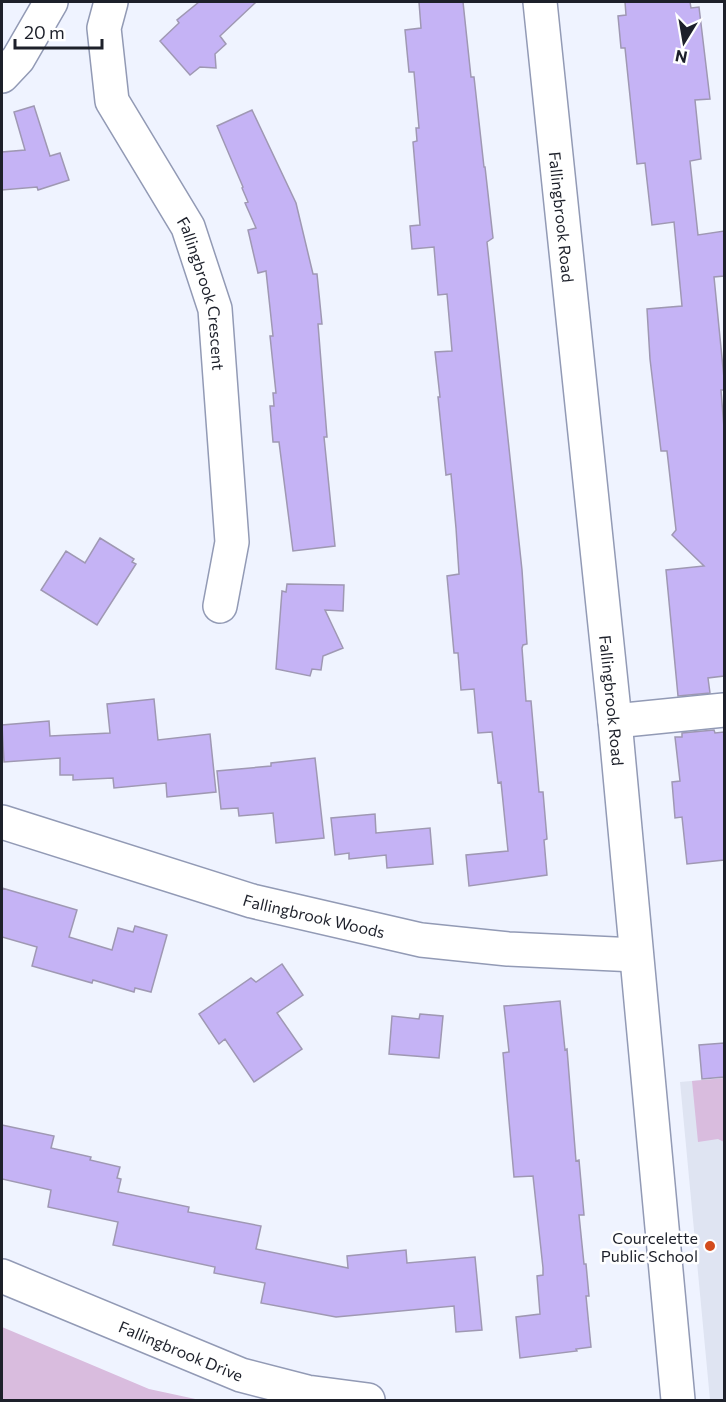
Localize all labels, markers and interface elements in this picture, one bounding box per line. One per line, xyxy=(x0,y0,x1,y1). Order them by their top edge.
scale bar xyxy=(15,12,102,50)
north arrow xyxy=(654,12,714,72)
text: 20 m xyxy=(24,21,65,43)
text: N xyxy=(673,47,689,68)
street label: Fallingbrook Road xyxy=(546,151,579,283)
street label: Fallingbrook Crescent xyxy=(174,213,229,372)
street label: Fallingbrook Road xyxy=(597,634,629,766)
street label: Fallingbrook Woods xyxy=(241,889,387,941)
place label: Courcelette Public School xyxy=(601,1228,698,1265)
marker: Courcelette Public School xyxy=(703,1239,717,1253)
street label: Fallingbrook Drive xyxy=(116,1316,246,1384)

